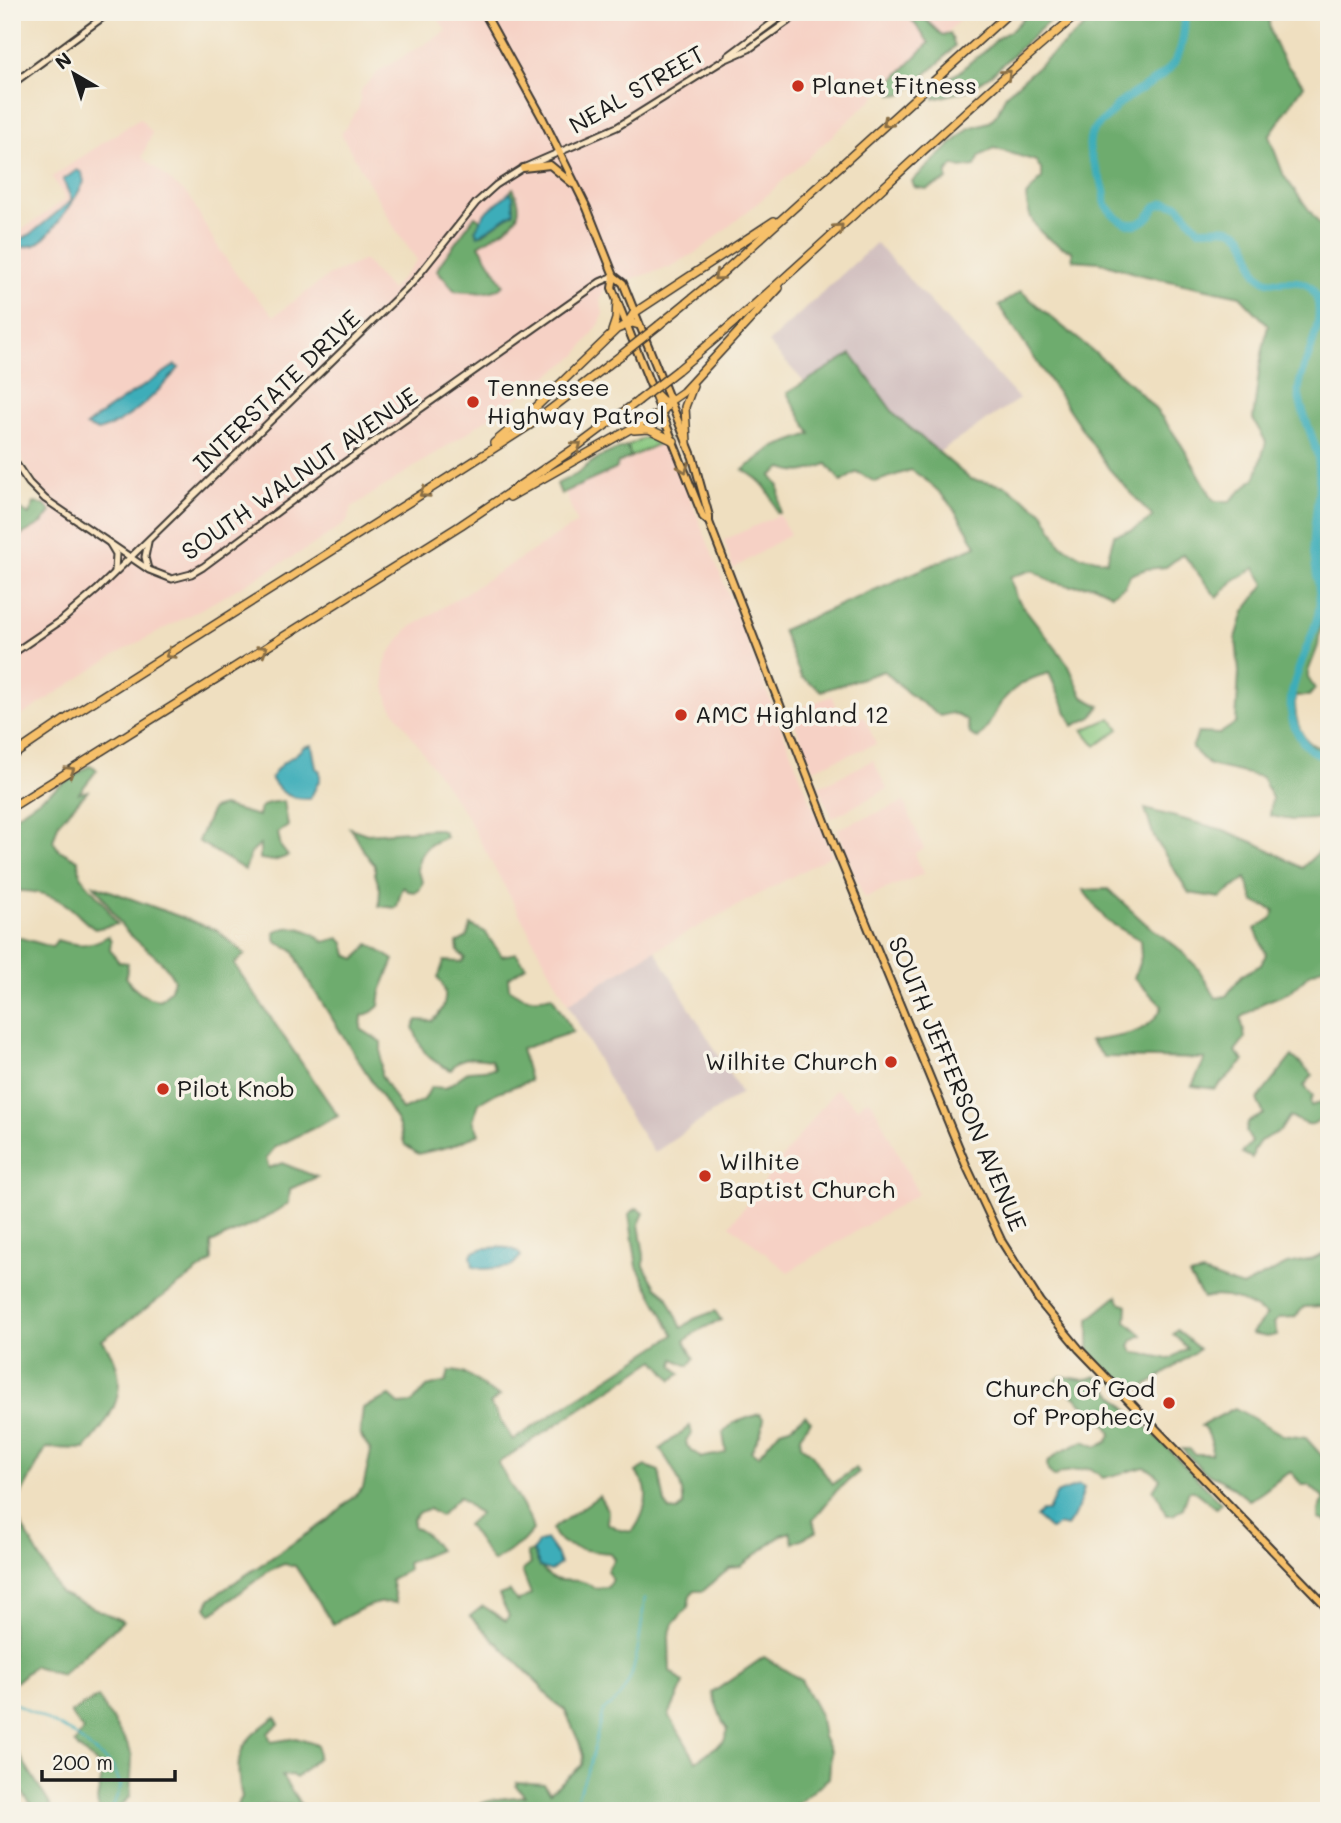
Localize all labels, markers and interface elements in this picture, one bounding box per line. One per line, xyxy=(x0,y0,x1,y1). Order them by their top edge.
street label: NEAL STREET xyxy=(563,37,710,140)
north arrow xyxy=(38,38,108,108)
text: N xyxy=(50,46,76,75)
place label: Planet Fitness xyxy=(812,69,977,100)
one-way arrow xyxy=(999,70,1012,83)
marker: Planet Fitness xyxy=(790,78,806,94)
one-way arrow xyxy=(882,115,895,127)
one-way arrow xyxy=(831,223,844,236)
one-way arrow xyxy=(714,268,727,280)
street label: INTERSTATE DRIVE xyxy=(186,302,366,478)
place label: Tennessee Highway Patrol xyxy=(487,371,665,430)
street label: SOUTH WALNUT AVENUE xyxy=(175,379,423,566)
marker: Tennessee Highway Patrol xyxy=(465,394,481,410)
one-way arrow xyxy=(569,442,582,454)
one-way arrow xyxy=(676,461,690,473)
one-way arrow xyxy=(419,485,432,498)
one-way arrow xyxy=(255,645,268,658)
one-way arrow xyxy=(164,646,177,659)
place label: AMC Highland 12 xyxy=(695,698,889,729)
marker: AMC Highland 12 xyxy=(673,707,689,723)
one-way arrow xyxy=(62,766,75,779)
street label: SOUTH JEFFERSON AVENUE xyxy=(882,931,1035,1235)
place label: Wilhite Church xyxy=(705,1045,877,1076)
marker: Wilhite Church xyxy=(883,1054,899,1070)
place label: Pilot Knob xyxy=(177,1072,295,1103)
marker: Pilot Knob xyxy=(155,1081,171,1097)
place label: Wilhite Baptist Church xyxy=(719,1145,895,1204)
marker: Wilhite Baptist Church xyxy=(697,1168,713,1184)
place label: Church of God of Prophecy xyxy=(985,1372,1155,1431)
marker: Church of God of Prophecy xyxy=(1161,1395,1177,1411)
scale bar xyxy=(42,1739,175,1783)
text: 200 m xyxy=(52,1748,113,1775)

